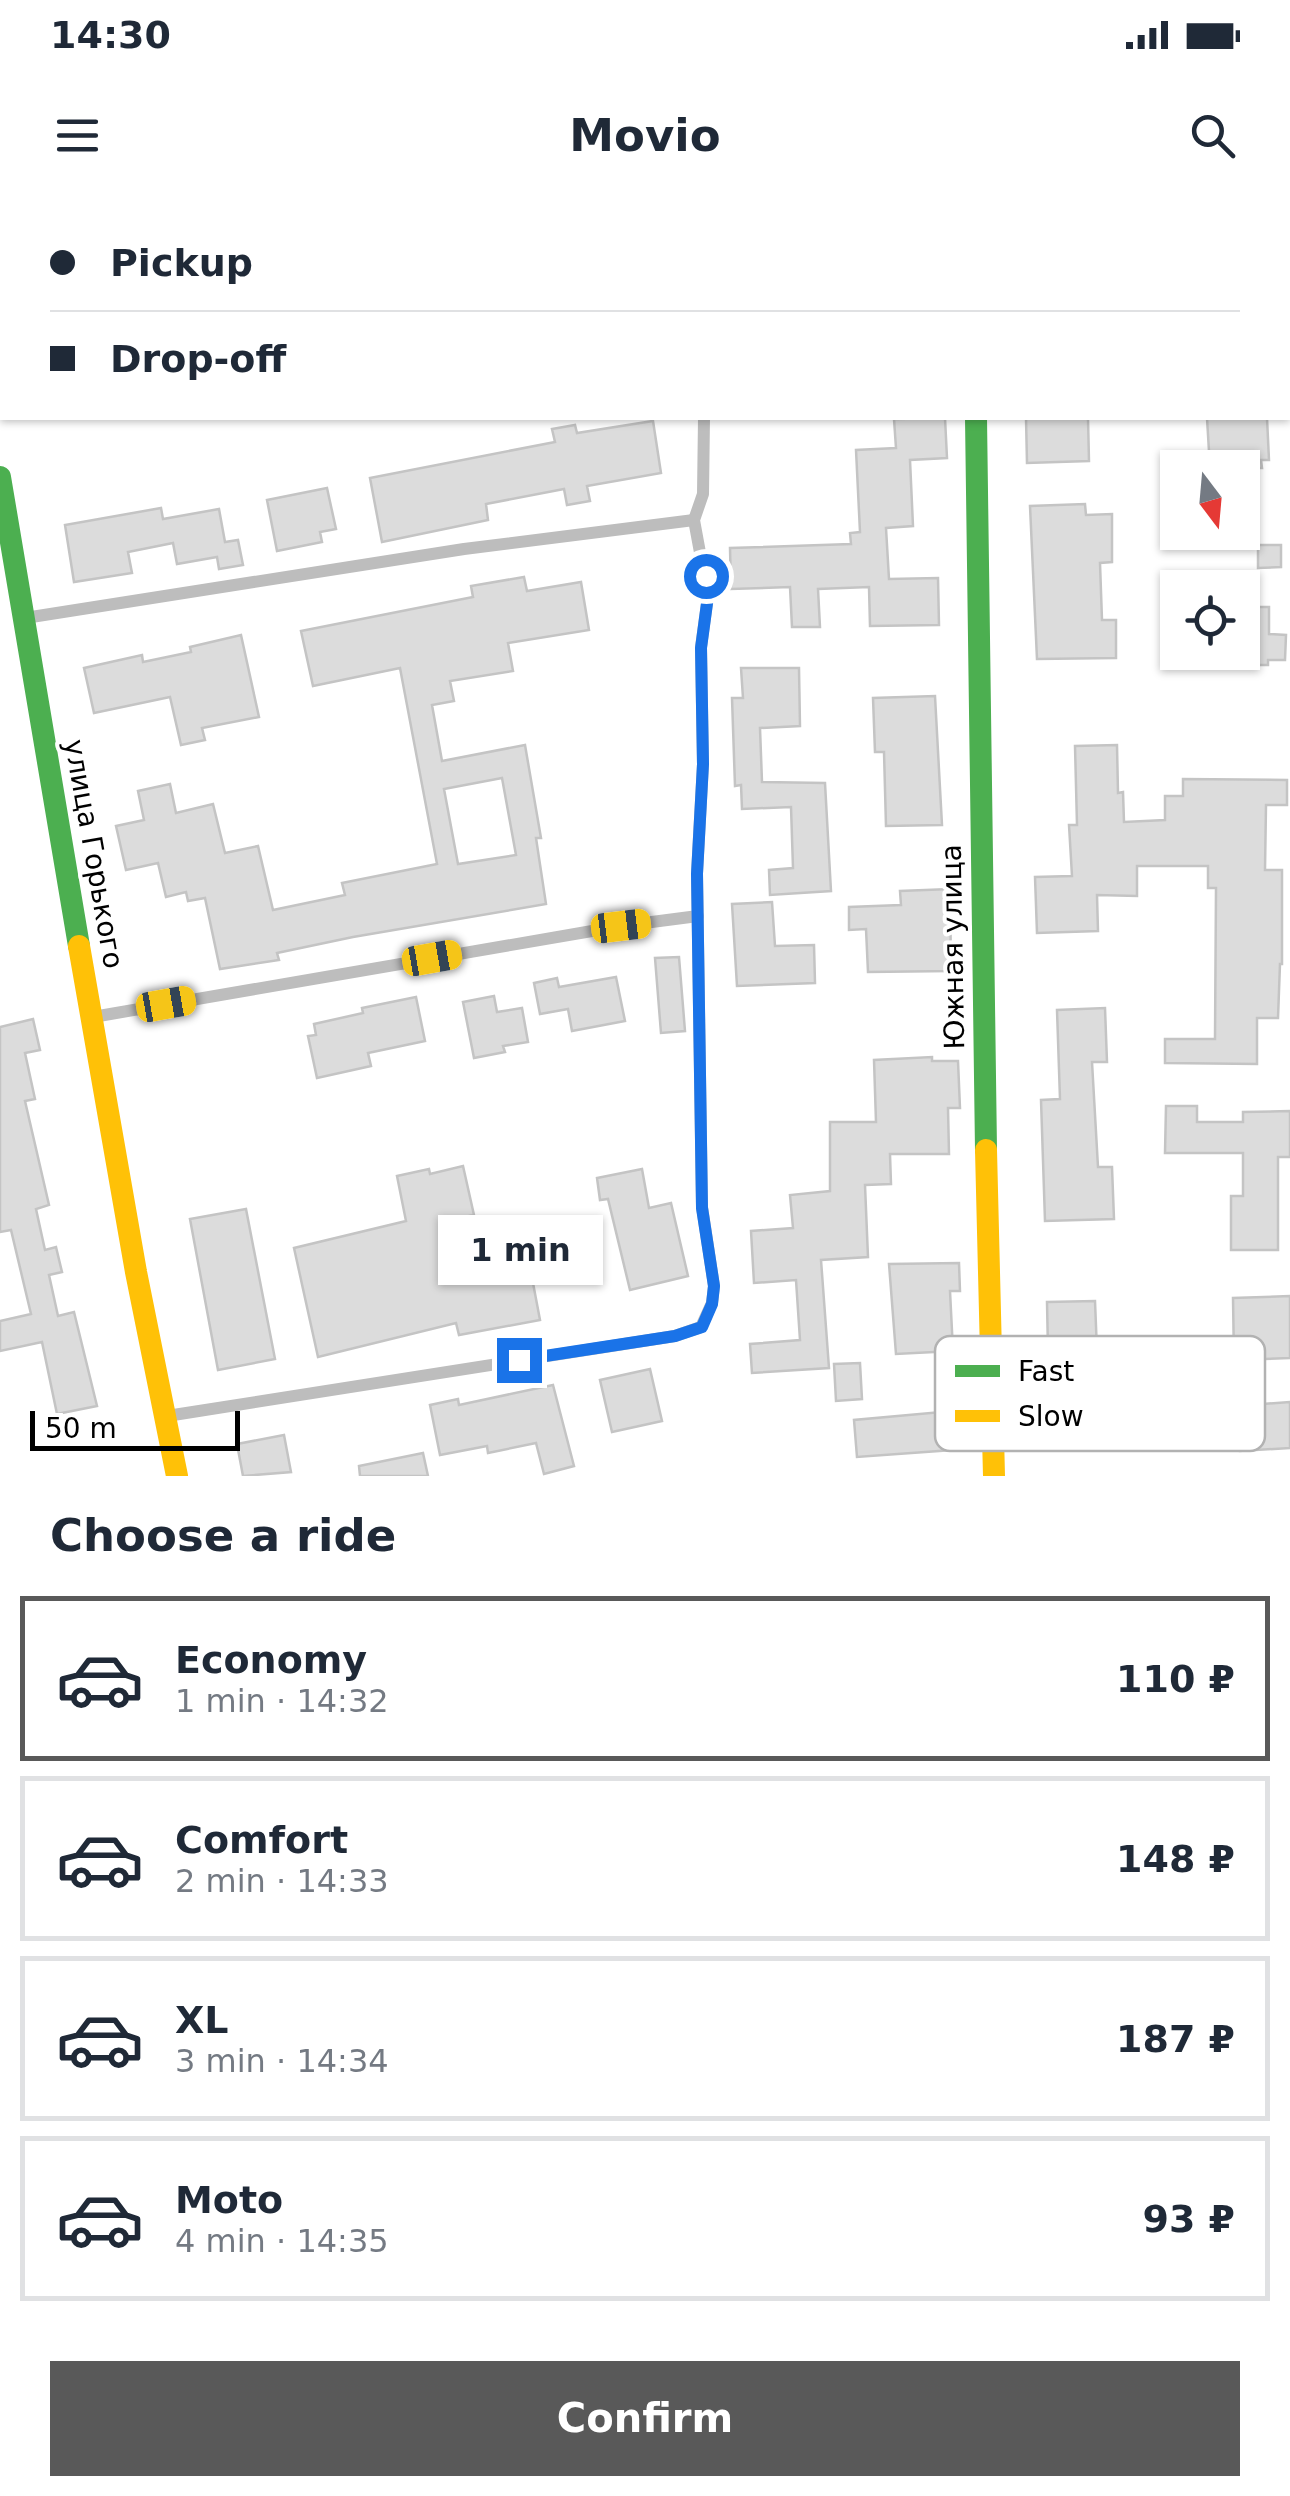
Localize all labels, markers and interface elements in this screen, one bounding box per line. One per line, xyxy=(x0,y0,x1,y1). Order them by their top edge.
text: 14:30 xyxy=(50,13,171,57)
icon: menu xyxy=(50,108,105,163)
icon: search xyxy=(1185,108,1240,163)
text: Movio xyxy=(569,109,721,162)
text: Pickup xyxy=(110,241,253,285)
text: Drop-off xyxy=(110,337,286,381)
north arrow xyxy=(1160,450,1260,550)
map controls xyxy=(1160,450,1260,670)
route start xyxy=(684,554,729,599)
button: locate xyxy=(1160,570,1260,670)
street label: улица Горького xyxy=(58,737,130,971)
street label: Южная улица xyxy=(935,844,971,1050)
car xyxy=(589,907,653,945)
car xyxy=(400,938,464,978)
car xyxy=(134,984,198,1024)
callout: 1 min xyxy=(436,1215,602,1285)
text: 1 min xyxy=(470,1231,571,1269)
legend xyxy=(935,1336,1265,1451)
route end xyxy=(497,1338,542,1383)
text: Fast xyxy=(1018,1355,1074,1388)
text: Slow xyxy=(1018,1400,1084,1433)
scale bar xyxy=(30,1406,240,1450)
text: 50 m xyxy=(45,1412,117,1445)
text: Choose a ride xyxy=(50,1509,396,1562)
icon: car xyxy=(55,1634,145,1724)
text: Economy xyxy=(175,1638,367,1682)
text: 110 ₽ xyxy=(1116,1657,1235,1701)
text: 1 min · 14:32 xyxy=(175,1682,389,1720)
icon: car xyxy=(55,1814,145,1904)
text: Comfort xyxy=(175,1818,348,1862)
text: 148 ₽ xyxy=(1116,1837,1235,1881)
text: 2 min · 14:33 xyxy=(175,1862,389,1900)
icon: car xyxy=(55,1994,145,2084)
text: XL xyxy=(175,1998,229,2042)
text: 187 ₽ xyxy=(1116,2017,1235,2061)
text: 3 min · 14:34 xyxy=(175,2042,389,2080)
icon: car xyxy=(55,2174,145,2264)
text: Moto xyxy=(175,2178,283,2222)
text: 93 ₽ xyxy=(1142,2197,1235,2241)
text: 4 min · 14:35 xyxy=(175,2222,389,2260)
button: Confirm xyxy=(50,2361,1240,2476)

